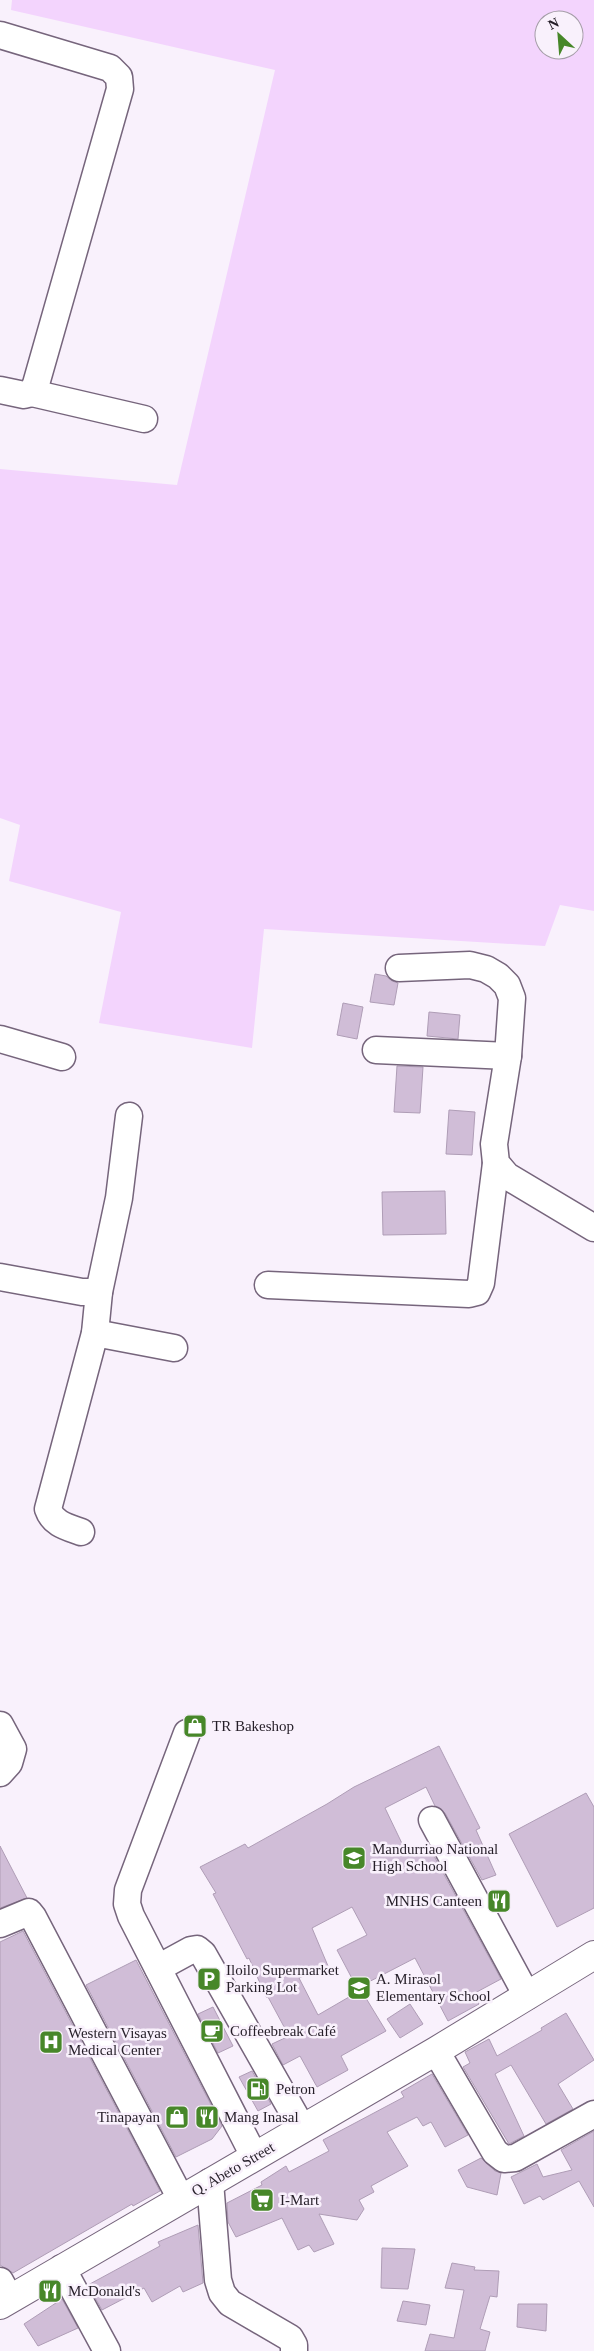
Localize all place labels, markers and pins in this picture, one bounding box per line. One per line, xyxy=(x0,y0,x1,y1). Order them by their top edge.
shop icon: TR Bakeshop xyxy=(182,1713,208,1739)
place label: TR Bakeshop xyxy=(212,1718,294,1734)
place label: Mandurriao National High School xyxy=(372,1841,498,1874)
school or university icon: Mandurriao National High School xyxy=(341,1845,367,1871)
restaurant icon: MNHS Canteen xyxy=(486,1888,512,1914)
place label: MNHS Canteen xyxy=(386,1893,482,1909)
place label: Iloilo Supermarket Parking Lot xyxy=(226,1962,340,1995)
parking icon: Iloilo Supermarket Parking Lot xyxy=(196,1966,222,1992)
place label: A. Mirasol Elementary School xyxy=(376,1971,491,2004)
school or university icon: A. Mirasol Elementary School xyxy=(346,1975,372,2001)
cafe icon: Coffeebreak Café xyxy=(199,2018,225,2044)
place label: Coffeebreak Café xyxy=(230,2023,336,2039)
place label: Western Visayas Medical Center xyxy=(68,2025,167,2058)
hospital icon: Western Visayas Medical Center xyxy=(38,2029,64,2055)
fuel station icon: Petron xyxy=(245,2076,271,2102)
place label: Petron xyxy=(276,2081,316,2097)
shop icon: Tinapayan xyxy=(164,2104,190,2130)
restaurant icon: Mang Inasal xyxy=(194,2104,220,2130)
place label: Tinapayan xyxy=(97,2109,160,2125)
place label: Mang Inasal xyxy=(224,2109,299,2125)
supermarket icon: I-Mart xyxy=(249,2187,275,2213)
place label: I-Mart xyxy=(280,2192,320,2208)
restaurant icon: McDonald's xyxy=(37,2278,63,2304)
place label: McDonald's xyxy=(68,2283,141,2299)

